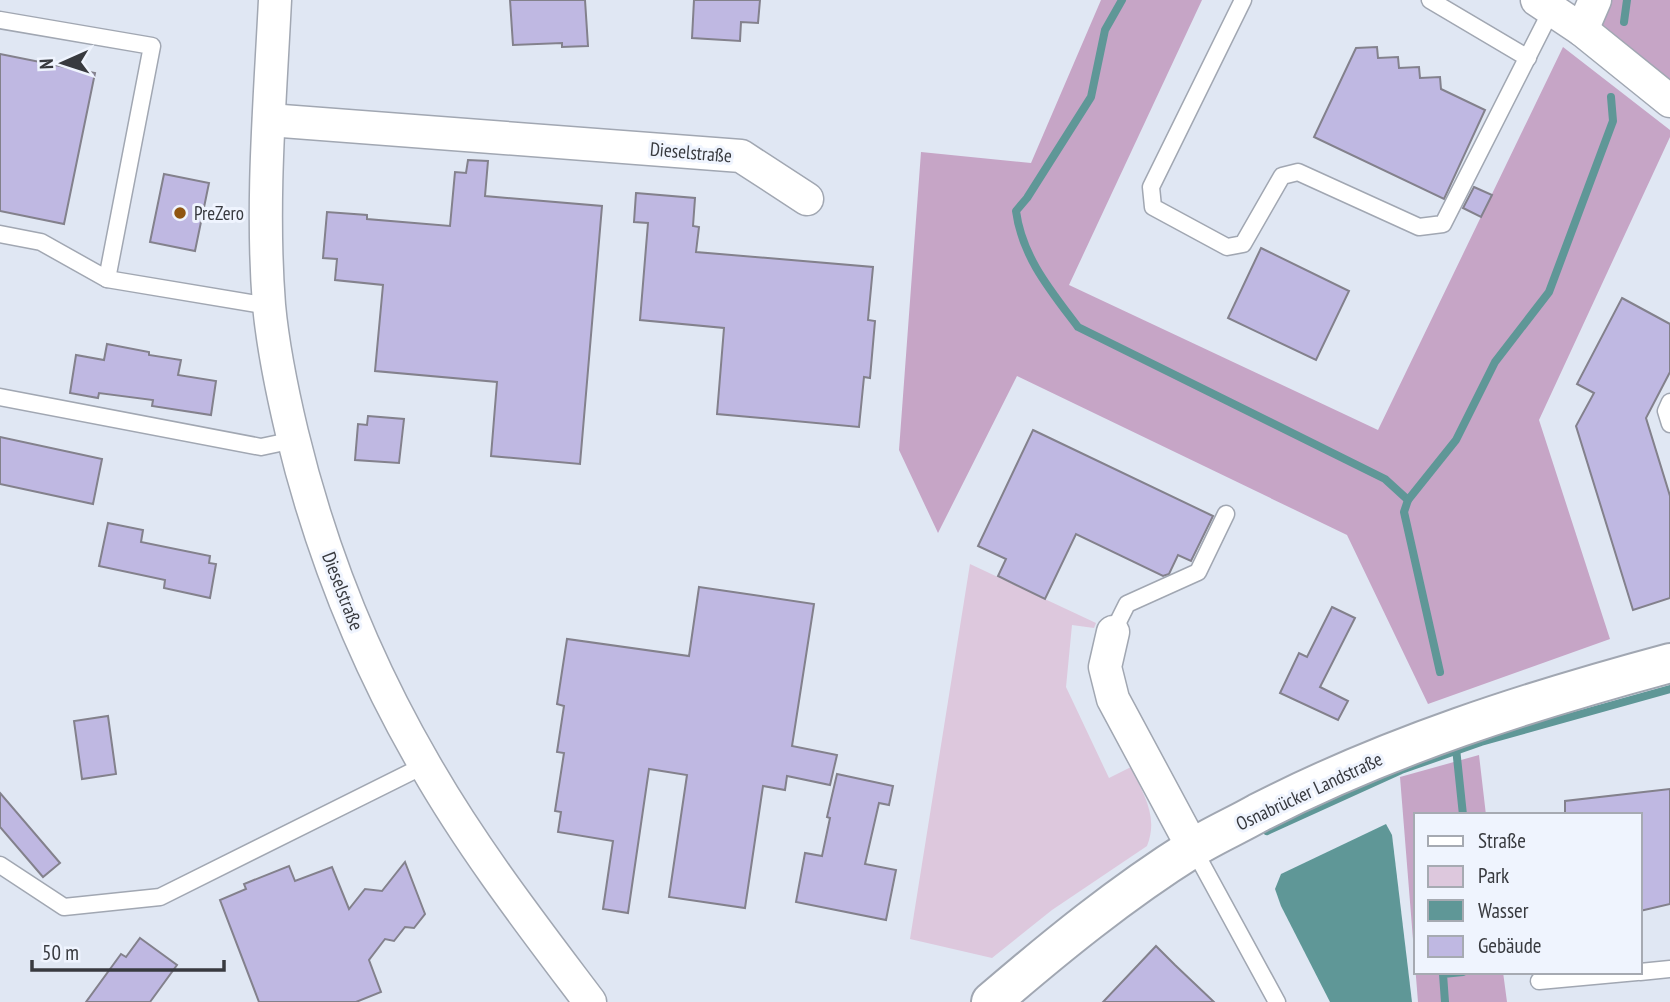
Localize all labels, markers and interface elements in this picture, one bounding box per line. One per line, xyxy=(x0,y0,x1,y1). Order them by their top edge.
north arrow xyxy=(28,28,98,98)
text: N xyxy=(34,58,58,70)
street label: Dieselstraße xyxy=(649,136,733,168)
place label: PreZero xyxy=(194,201,244,225)
marker: PreZero xyxy=(172,205,188,221)
street label: Dieselstraße xyxy=(317,548,369,634)
street label: Osnabrücker Landstraße xyxy=(1232,746,1386,835)
legend xyxy=(1414,813,1642,974)
text: Straße xyxy=(1478,827,1526,854)
text: Park xyxy=(1478,862,1509,889)
text: Wasser xyxy=(1478,897,1529,924)
scale bar xyxy=(32,928,224,972)
text: Gebäude xyxy=(1478,932,1541,959)
text: 50 m xyxy=(42,939,79,966)

